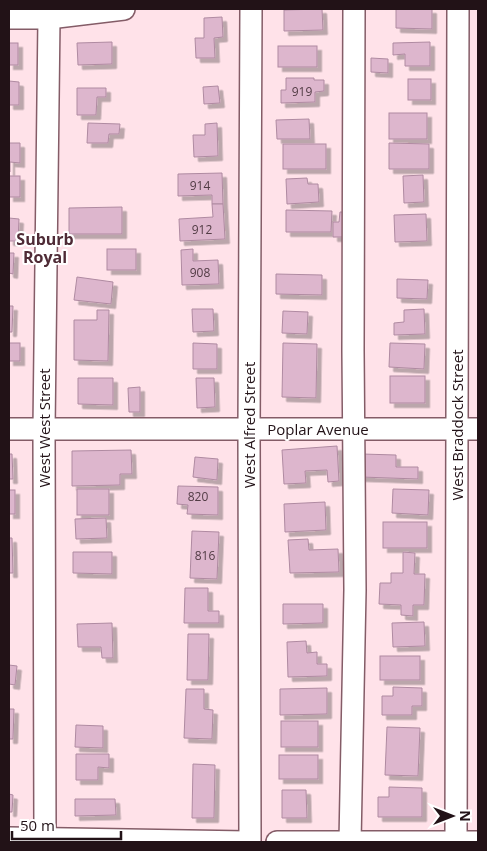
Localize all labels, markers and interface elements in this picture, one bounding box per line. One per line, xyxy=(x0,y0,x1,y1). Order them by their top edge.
house number: 919 xyxy=(292,83,312,100)
house number: 914 xyxy=(190,177,210,194)
house number: 912 xyxy=(192,221,212,238)
district label: Suburb Royal xyxy=(16,228,74,268)
house number: 908 xyxy=(190,264,210,281)
street label: West Braddock Street xyxy=(447,349,467,501)
street label: West Alfred Street xyxy=(239,362,259,488)
street label: West West Street xyxy=(34,368,54,488)
street label: Poplar Avenue xyxy=(267,419,369,439)
house number: 820 xyxy=(188,488,208,505)
house number: 816 xyxy=(195,547,215,564)
north arrow xyxy=(427,791,477,841)
scale bar xyxy=(12,808,121,840)
text: N xyxy=(456,810,475,822)
text: 50 m xyxy=(20,815,55,835)

